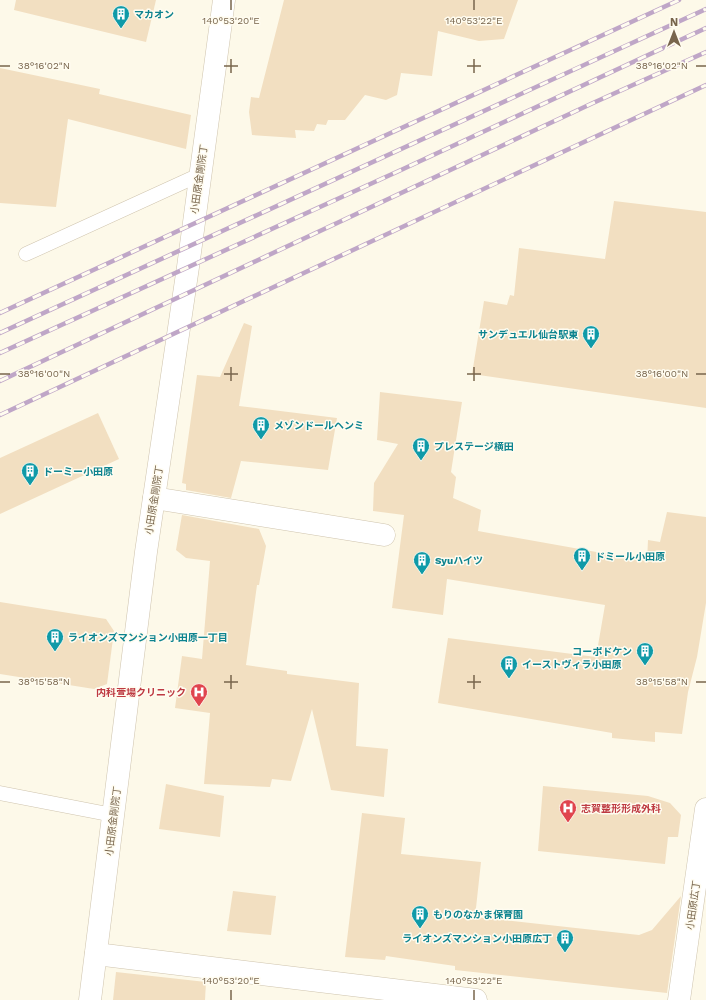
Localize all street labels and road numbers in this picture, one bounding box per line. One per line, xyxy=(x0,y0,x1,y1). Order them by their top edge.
street label: 小田原金剛院丁 xyxy=(189,144,209,214)
street label: 小田原金剛院丁 xyxy=(143,465,165,535)
street label: 小田原金剛院丁 xyxy=(103,786,123,856)
street label: 小田原広丁 xyxy=(684,879,702,931)

